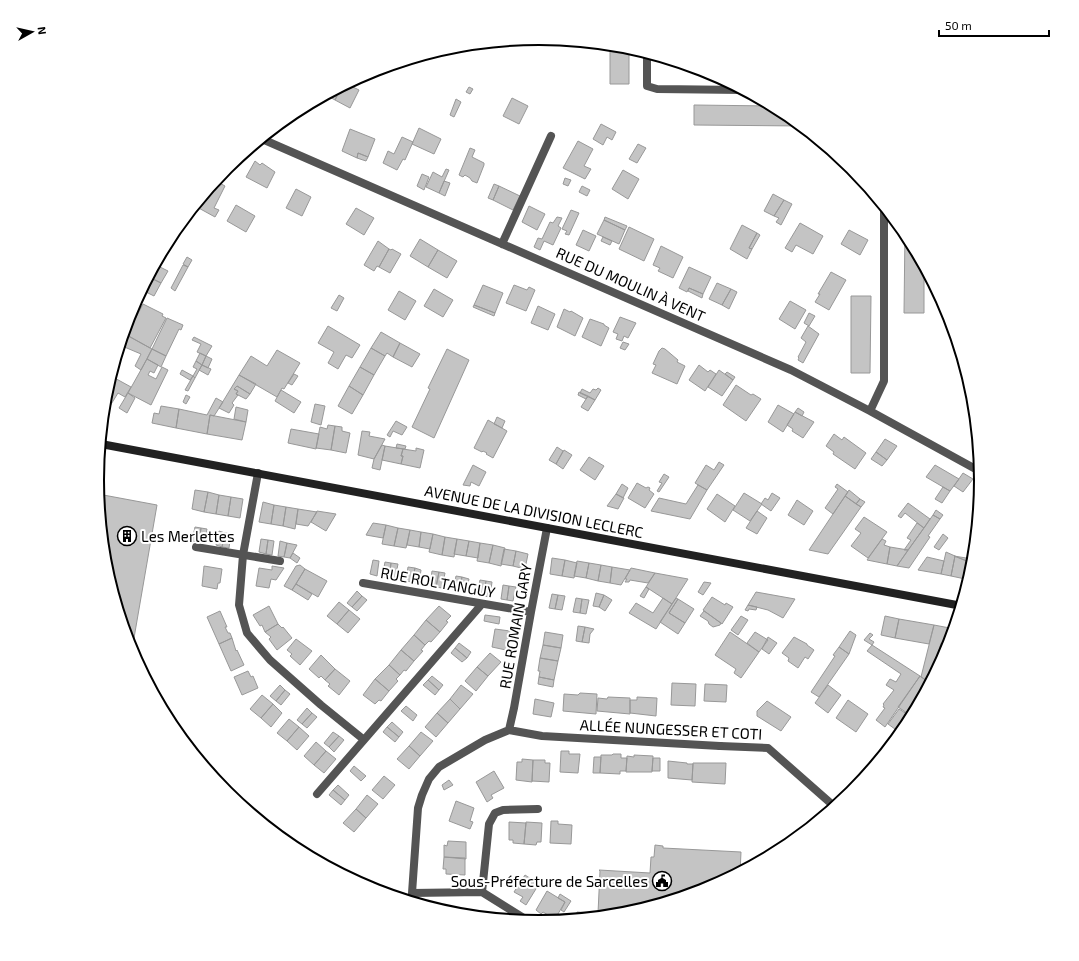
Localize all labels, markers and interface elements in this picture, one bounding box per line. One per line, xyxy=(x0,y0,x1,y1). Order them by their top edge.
north arrow xyxy=(12,12,52,52)
scale bar xyxy=(939,12,1049,38)
text: 50 m xyxy=(945,18,972,32)
text: N xyxy=(35,26,49,35)
street label: RUE DU MOULIN À VENT xyxy=(554,243,709,325)
street label: AVENUE DE LA DIVISION LECLERC xyxy=(423,481,645,541)
building icon: Les Merlettes xyxy=(116,525,138,547)
place label: Les Merlettes xyxy=(141,527,235,545)
street label: RUE ROMAIN GARY xyxy=(495,561,535,690)
street label: RUE ROL TANGUY xyxy=(379,563,497,601)
street label: ALLÉE NUNGESSER ET COTI xyxy=(579,715,763,743)
public building icon: Sous-Préfecture de Sarcelles xyxy=(651,870,673,892)
place label: Sous-Préfecture de Sarcelles xyxy=(451,872,648,890)

